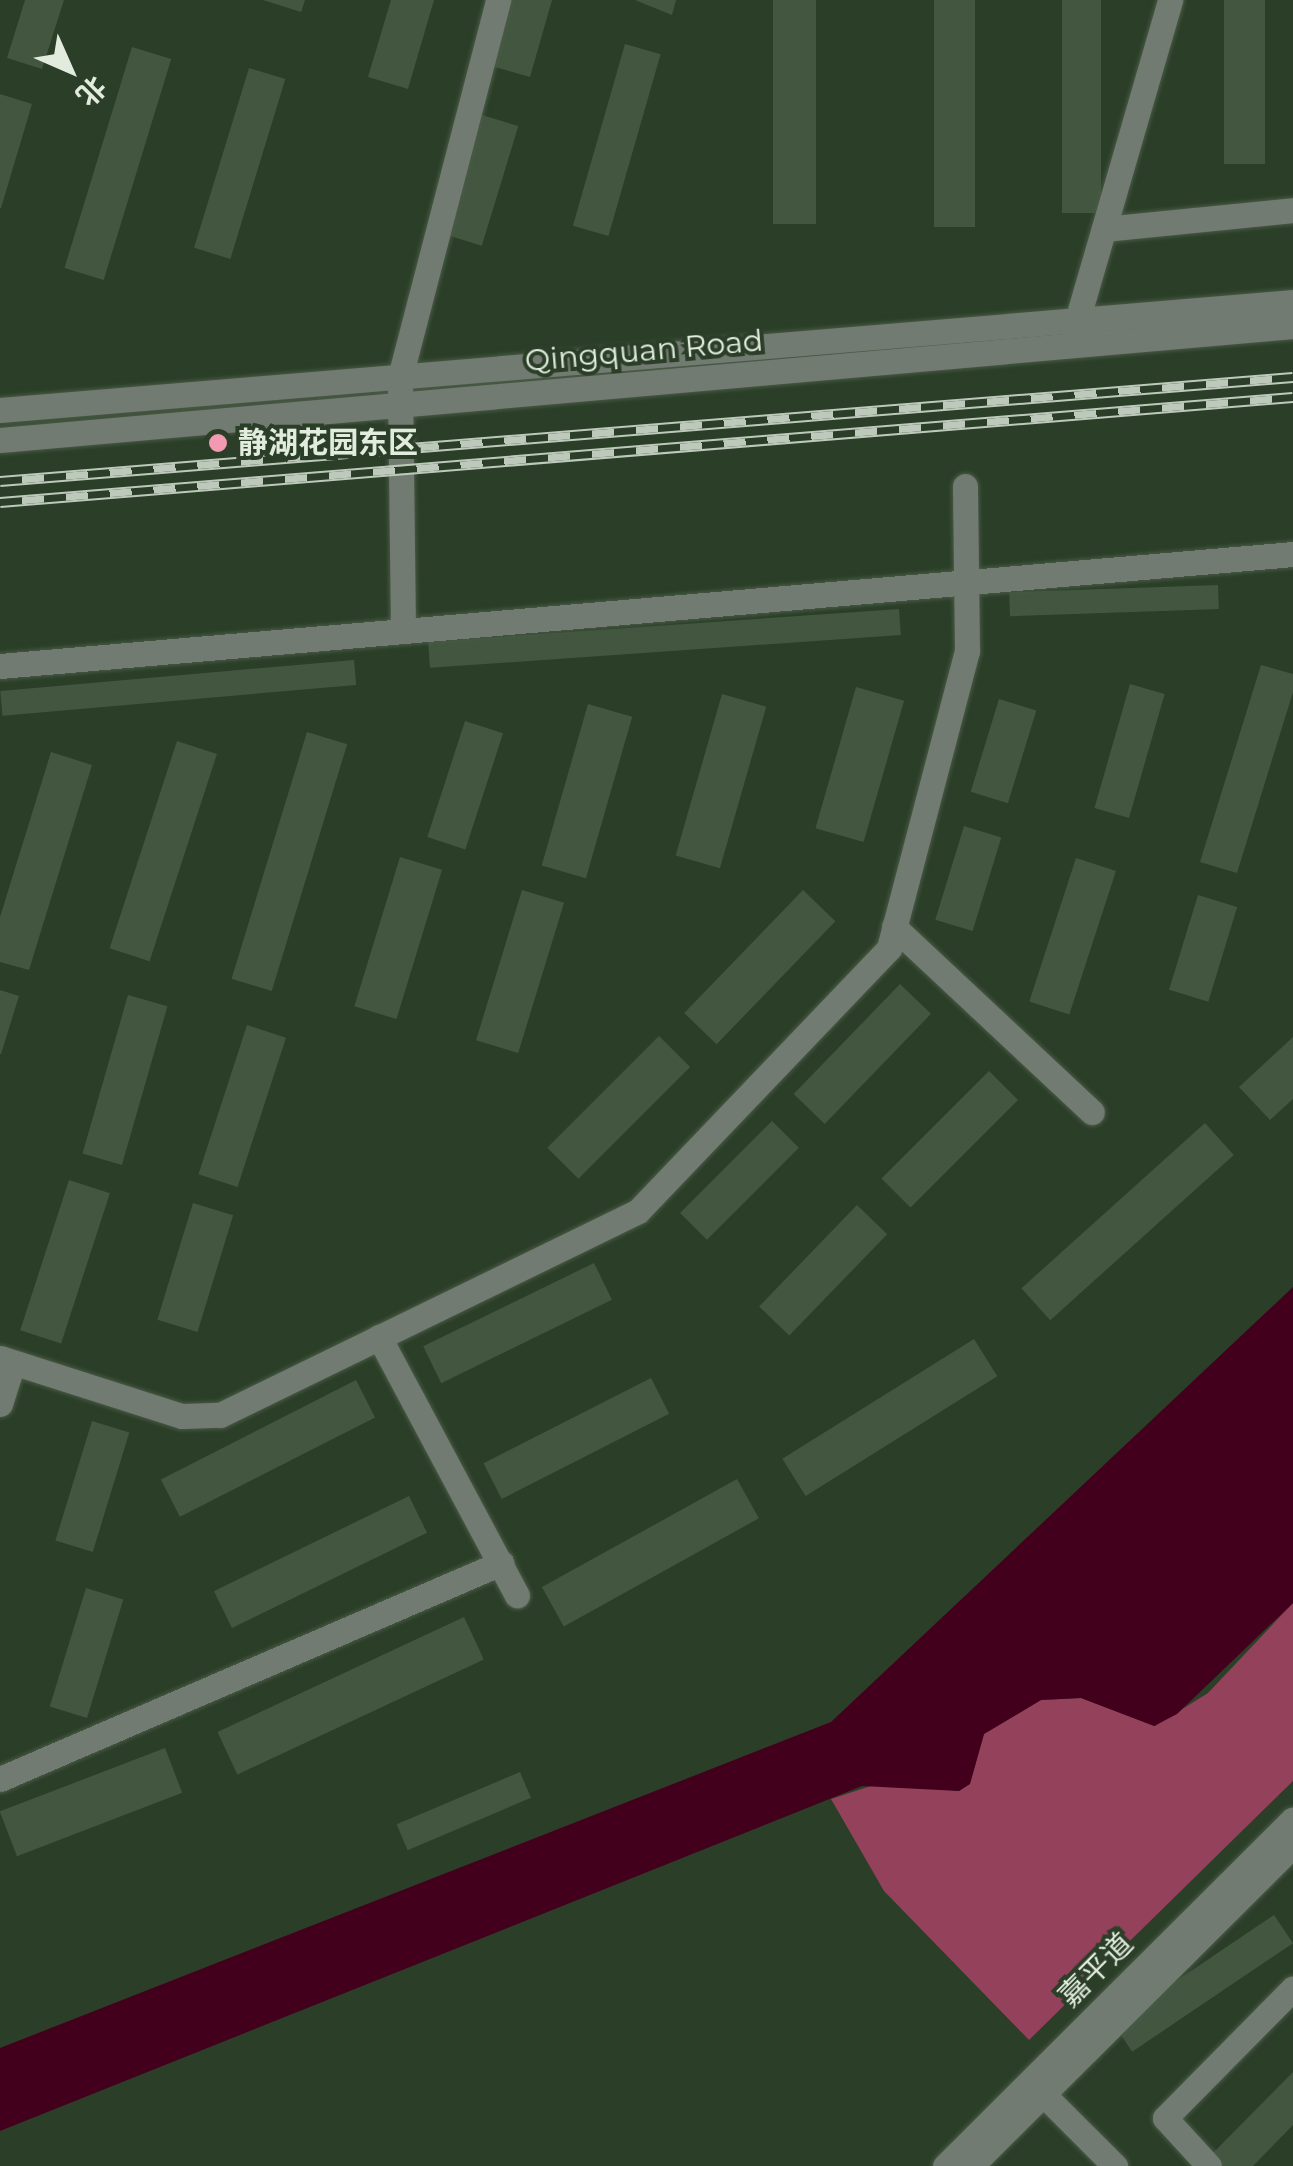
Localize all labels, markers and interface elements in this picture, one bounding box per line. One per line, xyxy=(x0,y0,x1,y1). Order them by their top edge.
north arrow xyxy=(20,20,120,120)
text: 北 xyxy=(69,69,113,113)
street label: Qingquan Road xyxy=(523,323,765,379)
place label: 静湖花园东区 xyxy=(238,425,418,461)
marker: 静湖花园东区 xyxy=(207,432,229,454)
street label: 嘉平道 xyxy=(1051,1925,1141,2015)

